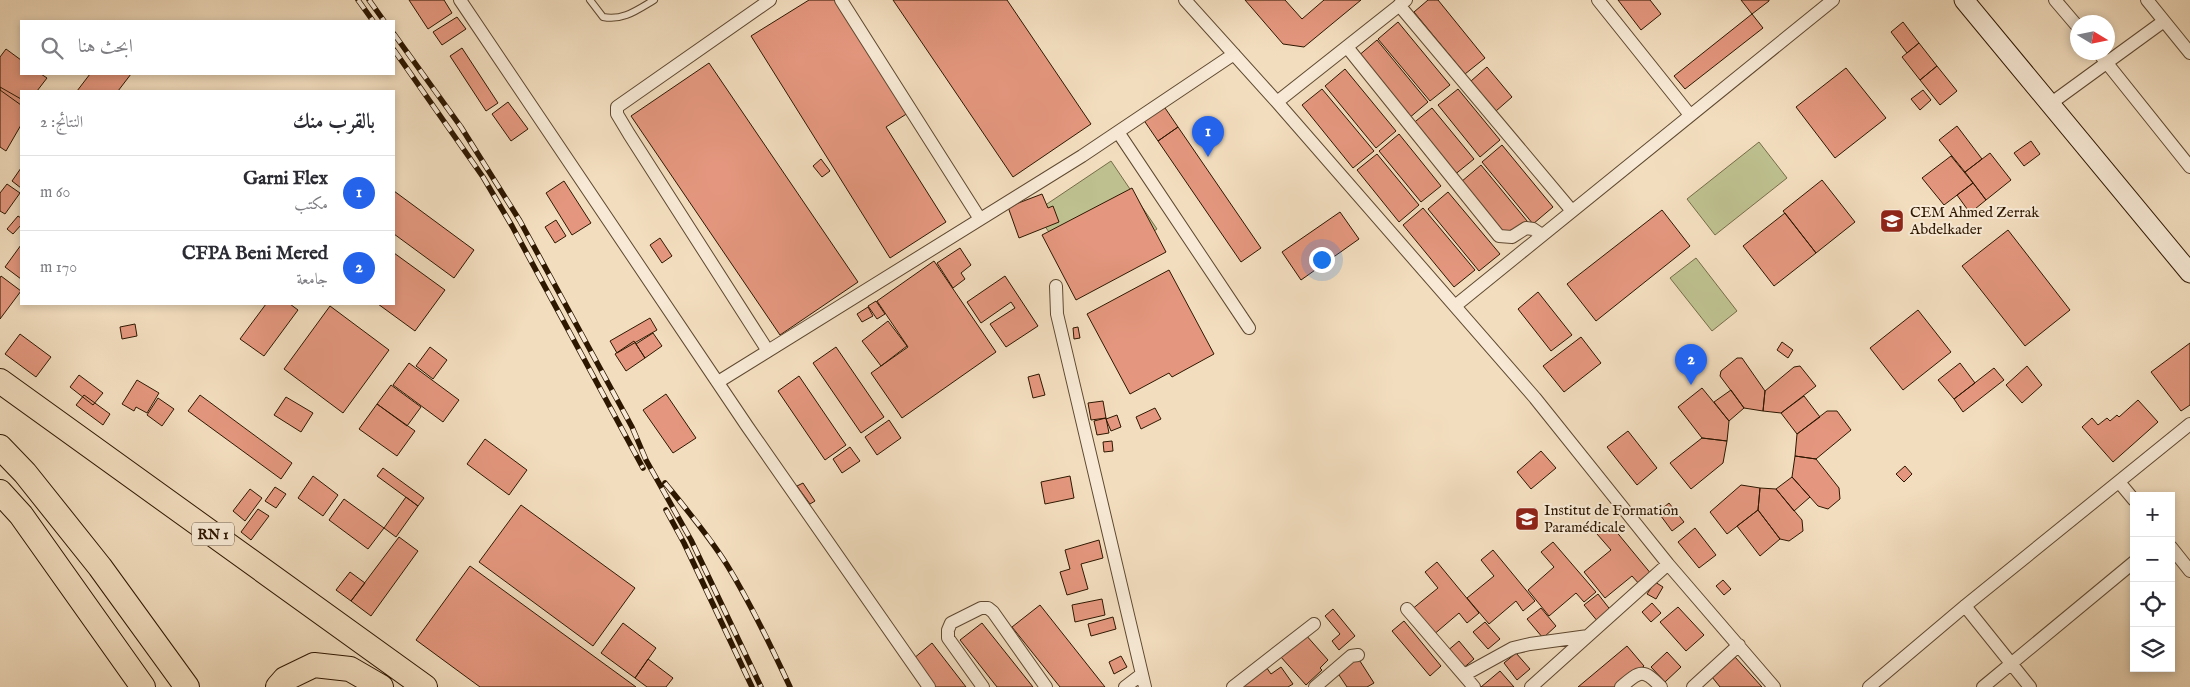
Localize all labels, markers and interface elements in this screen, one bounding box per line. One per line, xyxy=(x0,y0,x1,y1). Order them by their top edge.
north arrow xyxy=(2070,15,2115,60)
search box xyxy=(20,20,395,75)
icon: search xyxy=(38,34,66,62)
text: ابحث هنا xyxy=(78,35,133,59)
text: بالقرب منك xyxy=(293,109,375,136)
text: النتائج: 2 xyxy=(40,113,83,133)
pin: 1 xyxy=(1192,116,1224,157)
text: Garni Flex xyxy=(243,167,328,191)
text: 60 m xyxy=(40,183,70,203)
text: 1 xyxy=(356,183,362,203)
text: مكتب xyxy=(294,195,328,215)
place label: CEM Ahmed Zerrak Abdelkader xyxy=(1909,203,2040,239)
school or university icon: CEM Ahmed Zerrak Abdelkader xyxy=(1879,208,1905,234)
text: CFPA Beni Mered xyxy=(182,242,328,266)
your location xyxy=(1309,247,1335,273)
text: 170 m xyxy=(40,258,77,278)
text: 2 xyxy=(355,258,363,278)
text: جامعة xyxy=(296,270,328,290)
pin: 2 xyxy=(1675,344,1707,385)
map controls xyxy=(2130,492,2175,672)
button: + xyxy=(2130,492,2175,537)
place label: Institut de Formation Paramédicale xyxy=(1544,501,1678,537)
school or university icon: Institut de Formation Paramédicale xyxy=(1514,506,1540,532)
road number: RN 1 xyxy=(192,522,234,546)
button: − xyxy=(2130,537,2175,582)
button: locate xyxy=(2130,582,2175,627)
button: layers xyxy=(2130,627,2175,672)

